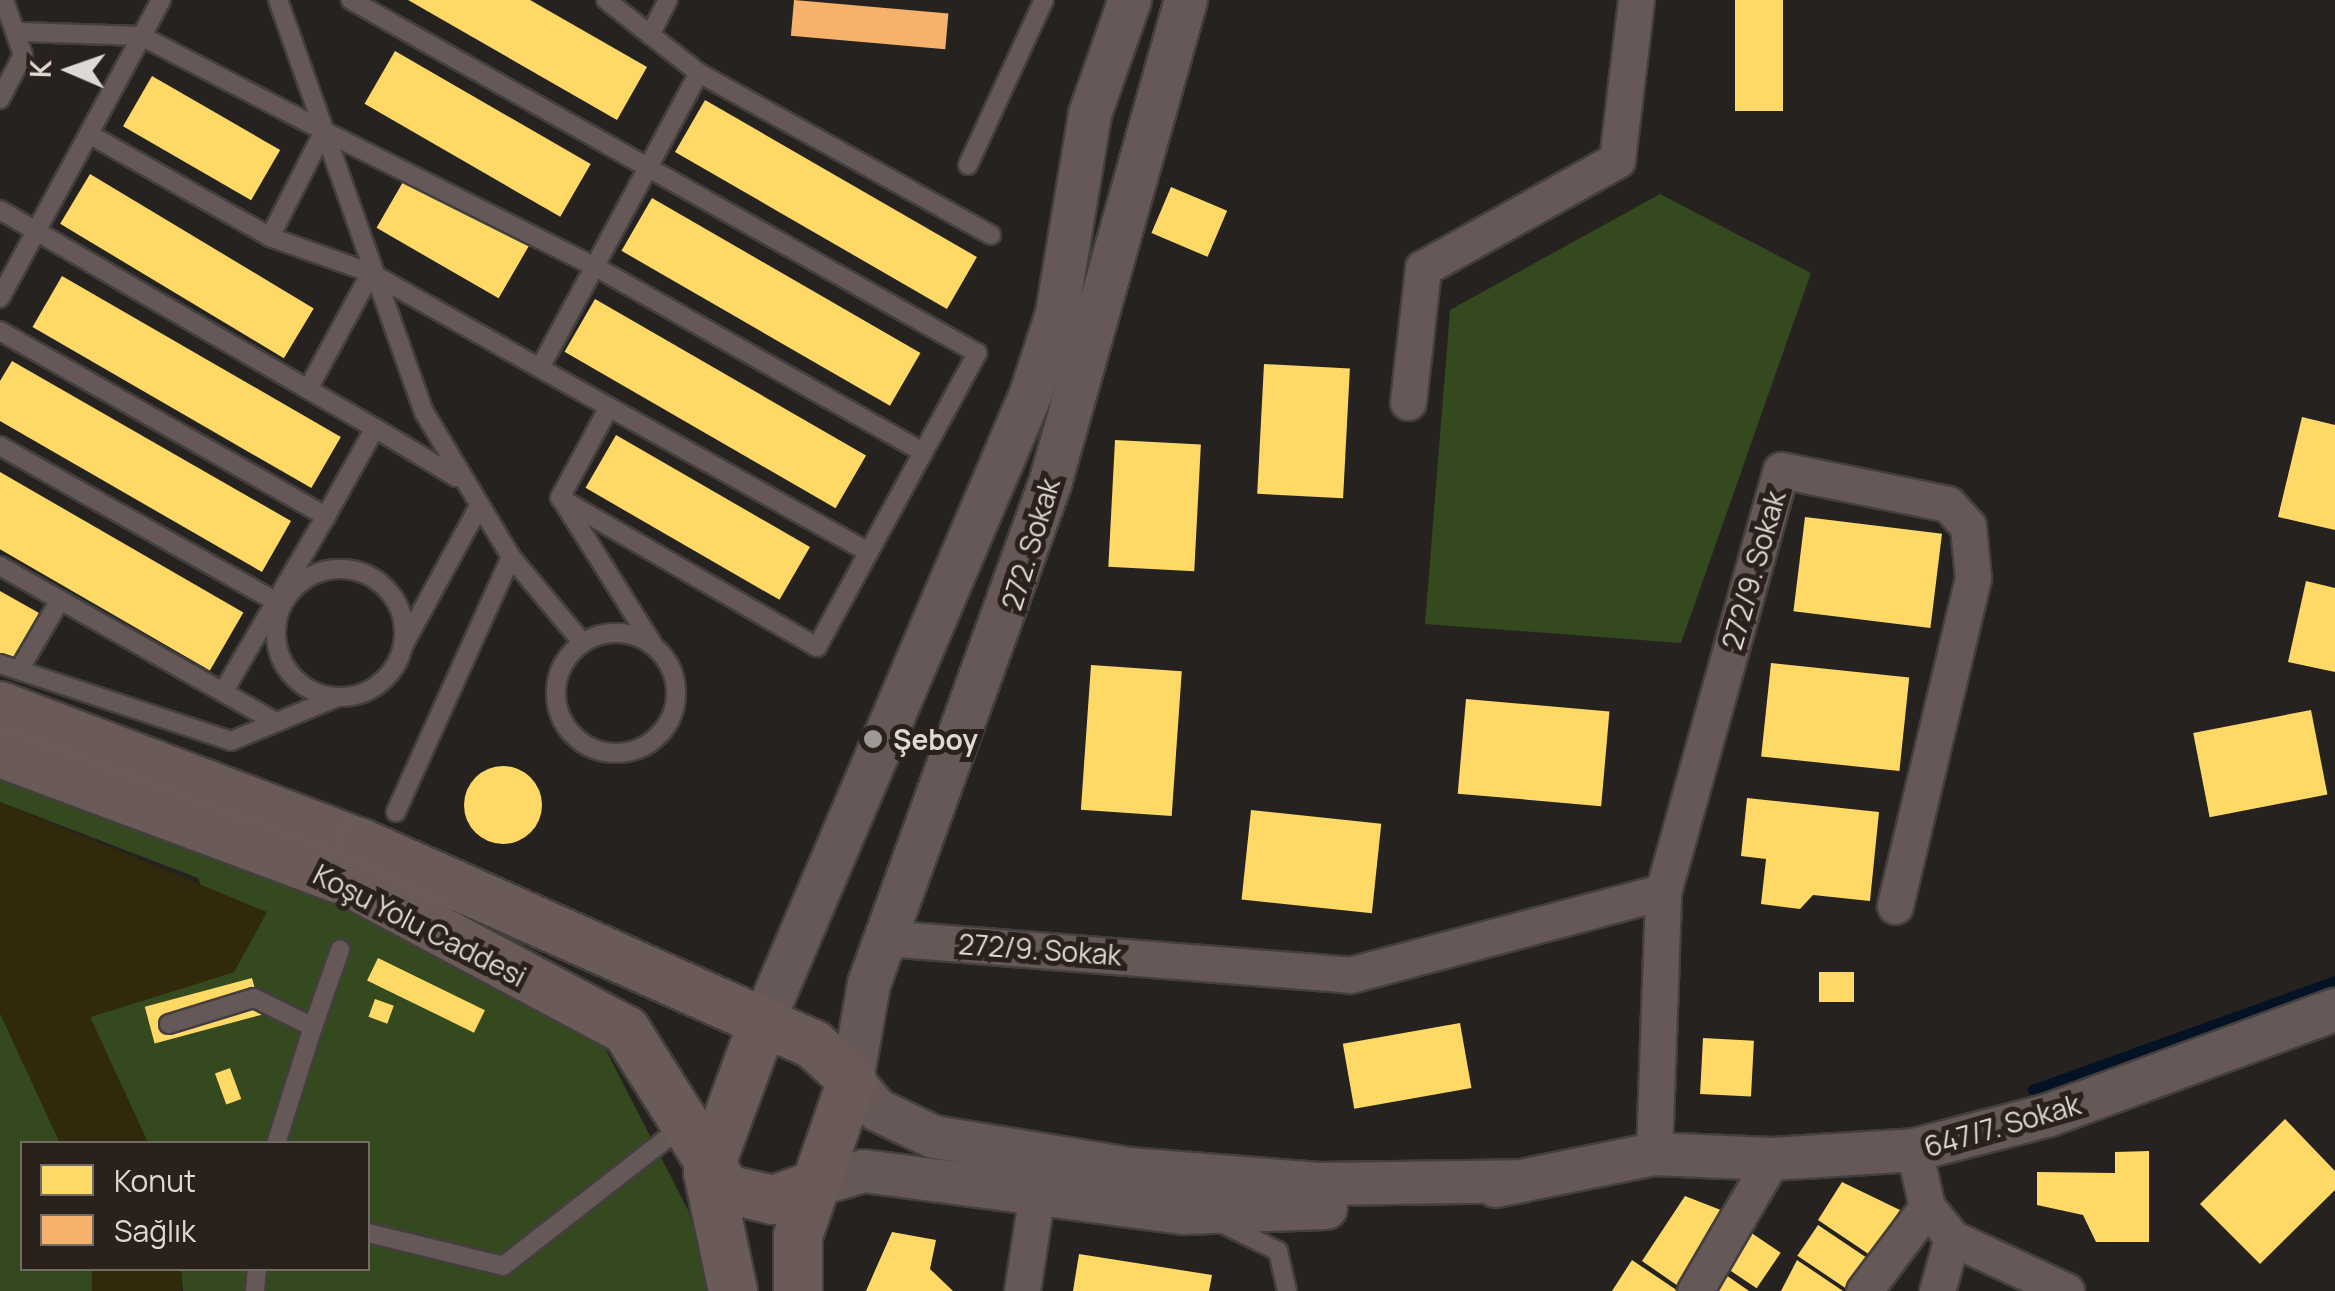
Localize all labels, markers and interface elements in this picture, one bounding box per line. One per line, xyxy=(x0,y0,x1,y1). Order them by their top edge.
north arrow xyxy=(20,20,120,120)
text: K xyxy=(21,59,59,79)
street label: 272. Sokak xyxy=(994,474,1066,614)
street label: 272/9. Sokak xyxy=(1714,487,1792,653)
place label: Şeboy xyxy=(893,722,978,756)
marker: Şeboy xyxy=(862,728,884,750)
street label: Koşu Yolu Caddesi xyxy=(308,857,532,993)
street label: 272/9. Sokak xyxy=(957,927,1123,971)
street label: 647/7. Sokak xyxy=(1920,1087,2084,1163)
legend xyxy=(20,1141,370,1271)
text: Konut xyxy=(114,1160,196,1201)
text: Sağlık xyxy=(114,1210,196,1251)

